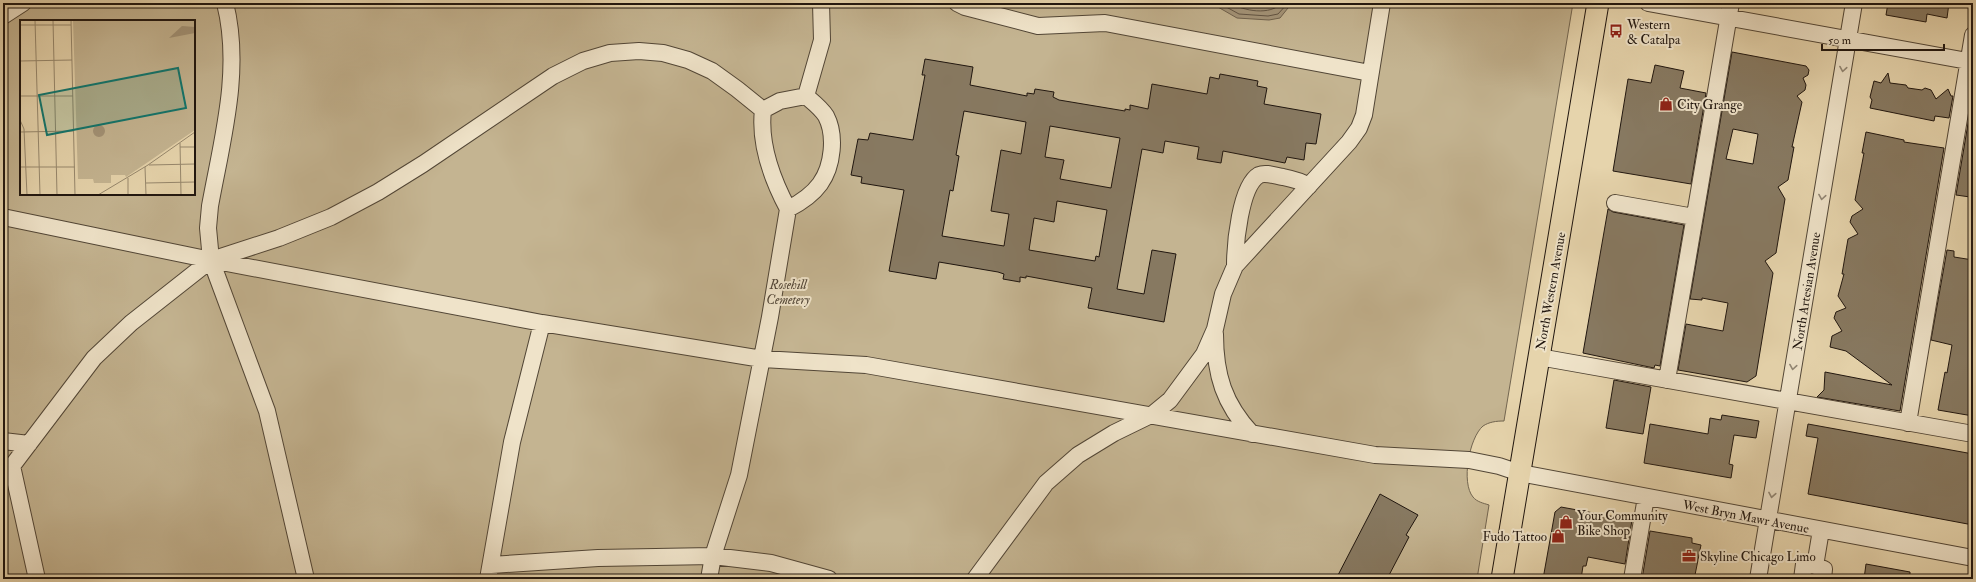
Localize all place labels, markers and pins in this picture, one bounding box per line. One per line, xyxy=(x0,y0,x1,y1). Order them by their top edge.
place label: Western & Catalpa xyxy=(1626,17,1681,49)
bus stop icon: Western & Catalpa xyxy=(1608,23,1624,39)
shop icon: City Grange xyxy=(1658,96,1674,112)
place label: City Grange xyxy=(1677,97,1743,114)
place label: Your Community Bike Shop xyxy=(1577,508,1668,540)
shop icon: Your Community Bike Shop xyxy=(1558,514,1574,530)
shop icon: Fudo Tattoo xyxy=(1550,528,1566,544)
place label: Fudo Tattoo xyxy=(1483,529,1547,545)
office icon: Skyline Chicago Limo xyxy=(1681,548,1697,564)
place label: Skyline Chicago Limo xyxy=(1700,549,1816,566)

